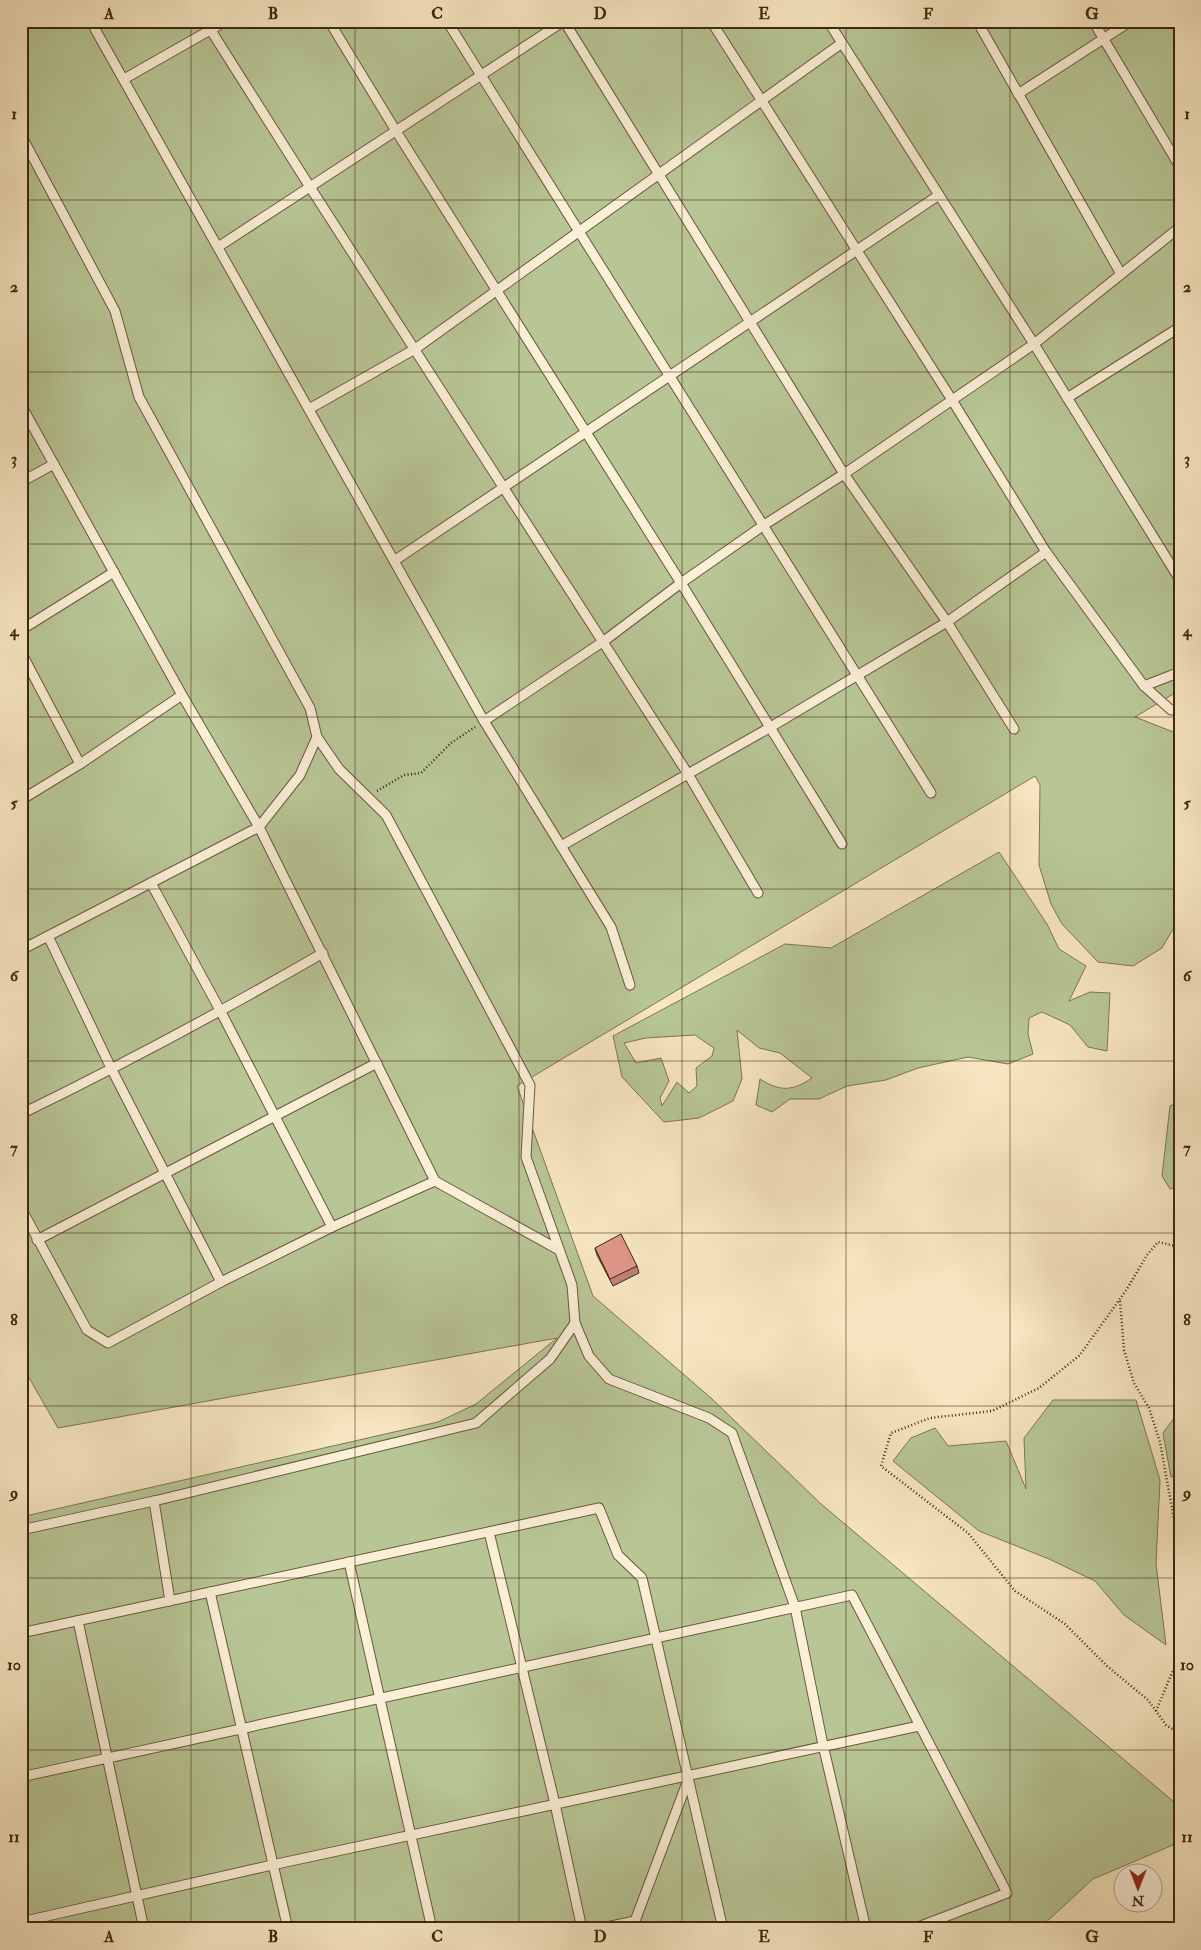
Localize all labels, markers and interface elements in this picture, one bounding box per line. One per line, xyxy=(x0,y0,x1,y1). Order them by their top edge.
text: A xyxy=(103,4,115,24)
text: B xyxy=(268,4,278,24)
text: C xyxy=(431,4,443,24)
text: D xyxy=(593,4,607,24)
text: E xyxy=(758,4,770,24)
text: F xyxy=(923,4,933,24)
text: G xyxy=(1085,4,1099,24)
text: 1 xyxy=(11,104,17,124)
text: 1 xyxy=(1184,104,1190,124)
text: 2 xyxy=(10,277,18,297)
text: 2 xyxy=(1183,277,1191,297)
text: 3 xyxy=(11,449,17,469)
text: 3 xyxy=(1184,449,1190,469)
text: 4 xyxy=(9,621,20,641)
text: 4 xyxy=(1182,621,1193,641)
text: 5 xyxy=(10,793,18,813)
text: 5 xyxy=(1183,793,1191,813)
text: 6 xyxy=(10,966,20,986)
text: 6 xyxy=(1183,966,1193,986)
text: 7 xyxy=(10,1138,18,1158)
text: 7 xyxy=(1183,1138,1191,1158)
text: 8 xyxy=(10,1310,18,1330)
text: 8 xyxy=(1183,1310,1191,1330)
text: 9 xyxy=(8,1483,18,1503)
text: 9 xyxy=(1181,1483,1191,1503)
text: 10 xyxy=(7,1655,21,1675)
text: 10 xyxy=(1180,1655,1194,1675)
text: 11 xyxy=(8,1827,20,1847)
text: 11 xyxy=(1181,1827,1193,1847)
north arrow xyxy=(1114,1862,1164,1912)
text: N xyxy=(1131,1892,1145,1909)
text: A xyxy=(103,1927,115,1947)
text: B xyxy=(268,1927,278,1947)
text: C xyxy=(431,1927,443,1947)
text: D xyxy=(593,1927,607,1947)
text: E xyxy=(758,1927,770,1947)
text: F xyxy=(923,1927,933,1947)
text: G xyxy=(1085,1927,1099,1947)

